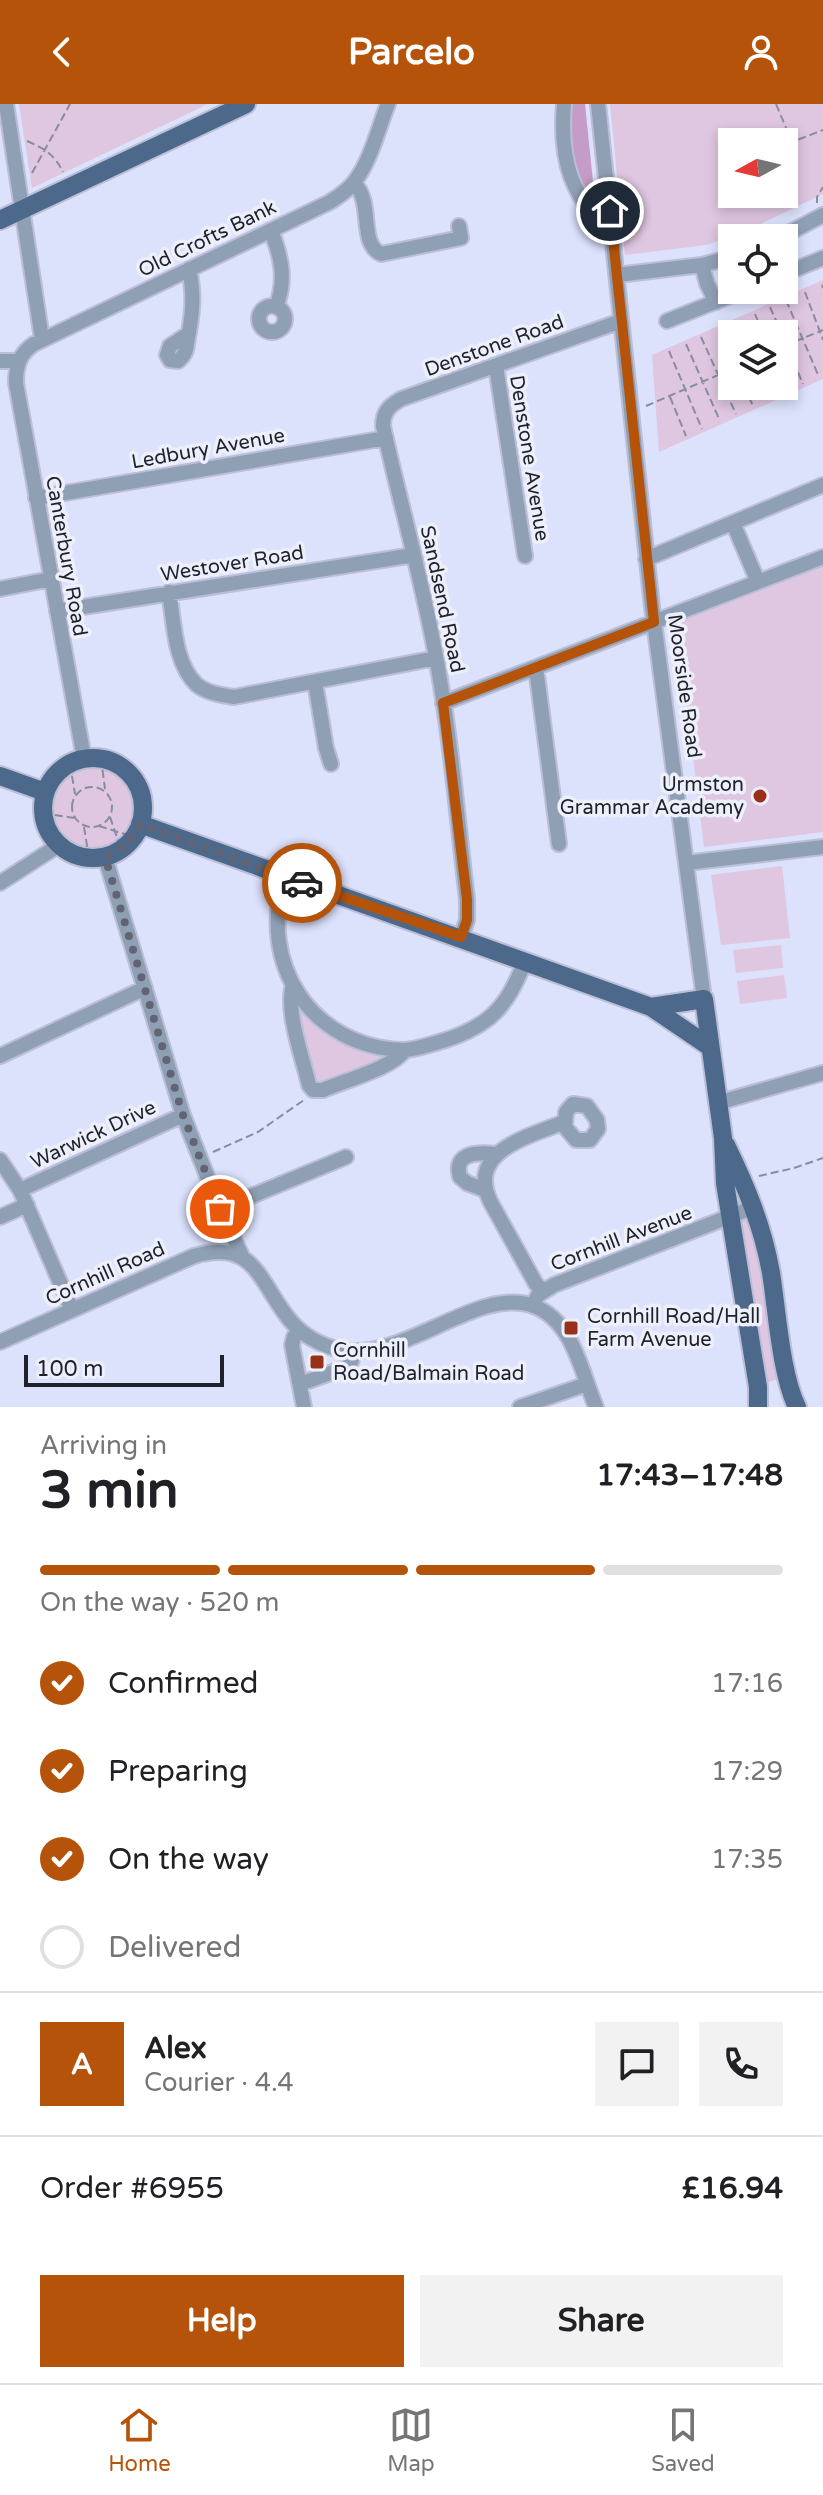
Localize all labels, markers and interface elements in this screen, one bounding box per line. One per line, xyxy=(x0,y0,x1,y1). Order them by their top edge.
icon: back xyxy=(40,30,84,74)
icon: person xyxy=(739,30,783,74)
text: Parcelo xyxy=(348,31,475,74)
north arrow xyxy=(718,128,798,208)
map controls xyxy=(718,128,798,400)
pin xyxy=(576,177,644,245)
icon: home xyxy=(588,189,632,233)
street label: Old Crofts Bank xyxy=(135,195,280,283)
button: locate xyxy=(718,224,798,304)
street label: Denstone Road xyxy=(422,310,567,382)
button: layers xyxy=(718,320,798,400)
street label: Denstone Avenue xyxy=(504,374,554,543)
street label: Ledbury Avenue xyxy=(130,424,287,474)
street label: Canterbury Road xyxy=(40,474,92,638)
street label: Sandsend Road xyxy=(415,524,469,675)
street label: Westover Road xyxy=(159,541,305,587)
street label: Moorside Road xyxy=(662,613,706,760)
place label: Urmston Grammar Academy xyxy=(560,773,744,820)
marker: Urmston Grammar Academy xyxy=(751,787,769,805)
courier xyxy=(262,843,342,923)
icon: car xyxy=(280,861,324,905)
street label: Warwick Drive xyxy=(27,1095,160,1174)
pin xyxy=(186,1175,254,1243)
icon: bag xyxy=(198,1187,242,1231)
street label: Cornhill Avenue xyxy=(547,1201,695,1277)
street label: Cornhill Road xyxy=(42,1237,169,1311)
place label: Cornhill Road/Hall Farm Avenue xyxy=(587,1305,760,1352)
marker: Cornhill Road/Hall Farm Avenue xyxy=(562,1319,580,1337)
place label: Cornhill Road/Balmain Road xyxy=(333,1339,524,1386)
scale bar xyxy=(24,1351,224,1387)
marker: Cornhill Road/Balmain Road xyxy=(308,1353,326,1371)
text: 100 m xyxy=(36,1356,103,1382)
text: Arriving in xyxy=(40,1430,167,1461)
text: 17:43–17:48 xyxy=(596,1457,783,1494)
text: 3 min xyxy=(40,1459,179,1522)
text: On the way · 520 m xyxy=(40,1587,279,1618)
icon: check xyxy=(40,1661,84,1705)
text: Confirmed xyxy=(108,1665,259,1702)
text: 17:16 xyxy=(711,1668,783,1699)
icon: check xyxy=(40,1749,84,1793)
text: Preparing xyxy=(108,1753,248,1790)
text: 17:29 xyxy=(711,1756,783,1787)
icon: check xyxy=(40,1837,84,1881)
text: On the way xyxy=(108,1841,269,1878)
text: 17:35 xyxy=(711,1844,783,1875)
text: Delivered xyxy=(108,1929,242,1966)
button: chat xyxy=(595,2022,679,2106)
button: phone xyxy=(699,2022,783,2106)
text: Alex xyxy=(144,2030,207,2067)
text: A xyxy=(71,2046,93,2083)
text: Courier · 4.4 xyxy=(144,2067,294,2098)
text: Order #6955 xyxy=(40,2170,224,2207)
text: £16.94 xyxy=(682,2170,783,2207)
button: Help xyxy=(40,2275,404,2367)
button: Share xyxy=(420,2275,783,2367)
tab: Home xyxy=(108,2403,171,2477)
tab: Map xyxy=(387,2403,435,2477)
tab: Saved xyxy=(651,2403,715,2477)

